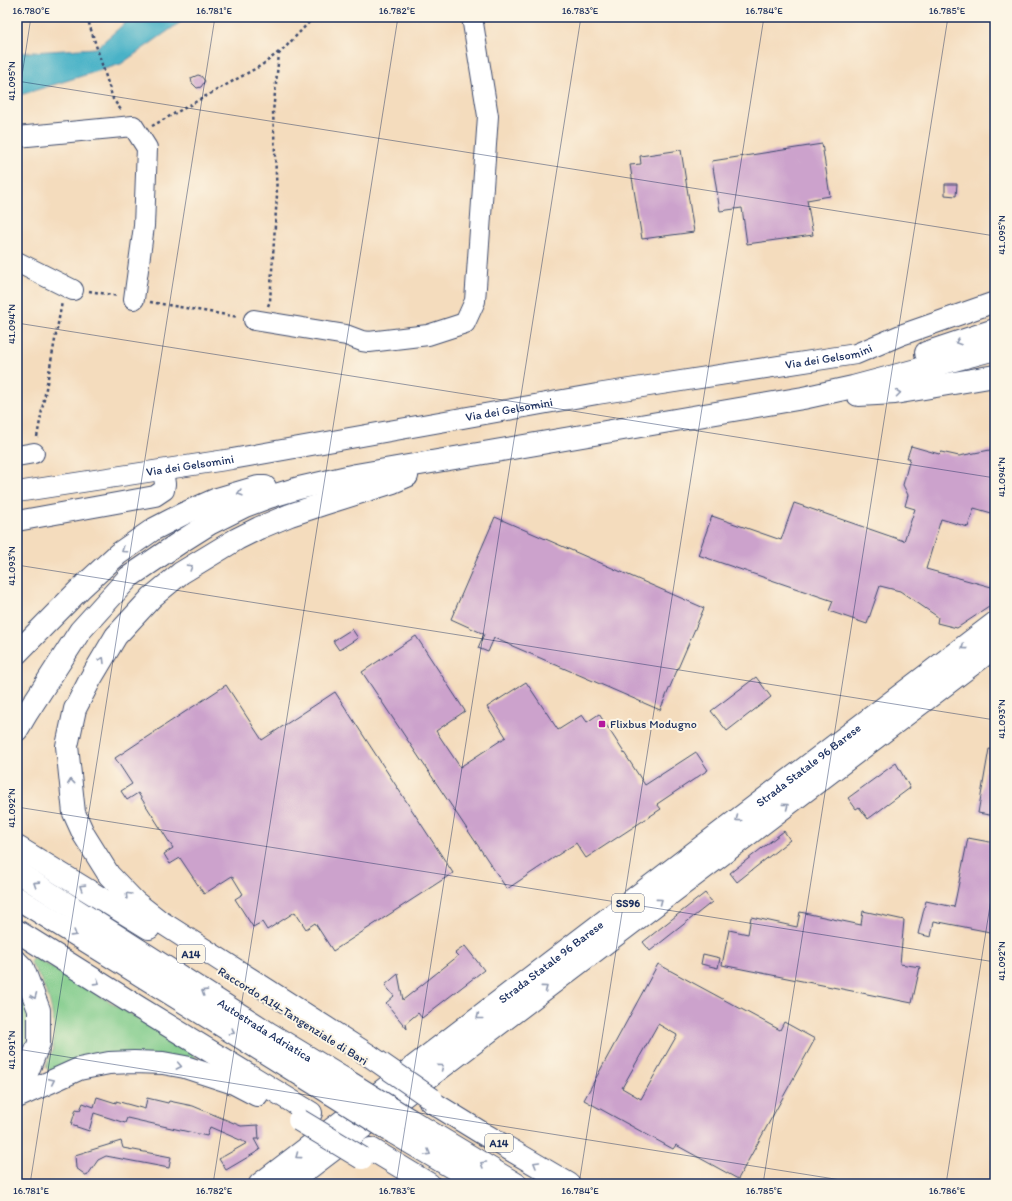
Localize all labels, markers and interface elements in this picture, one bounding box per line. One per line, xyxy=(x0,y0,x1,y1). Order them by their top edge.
text: 16.780°E xyxy=(12,4,50,17)
text: 16.781°E xyxy=(196,4,232,17)
text: 16.782°E xyxy=(379,4,416,17)
text: 16.783°E xyxy=(562,4,599,17)
text: 16.784°E xyxy=(745,4,783,17)
text: 16.785°E xyxy=(929,4,966,17)
text: 41.095°N xyxy=(5,61,18,101)
text: 41.095°N xyxy=(995,215,1008,255)
text: 41.094°N xyxy=(5,304,18,344)
one-way arrow xyxy=(955,338,962,346)
street label: Via dei Gelsomini xyxy=(784,341,874,372)
one-way arrow xyxy=(895,388,901,397)
street label: Via dei Gelsomini xyxy=(464,395,554,424)
street label: Via dei Gelsomini xyxy=(145,452,235,479)
text: 41.094°N xyxy=(995,457,1008,497)
one-way arrow xyxy=(236,488,243,497)
one-way arrow xyxy=(121,545,128,553)
text: 41.093°N xyxy=(5,546,18,586)
one-way arrow xyxy=(186,564,193,571)
one-way arrow xyxy=(961,642,968,649)
one-way arrow xyxy=(97,657,104,664)
text: 41.093°N xyxy=(995,699,1008,739)
place label: Flixbus Modugno xyxy=(610,717,697,731)
marker: Flixbus Modugno xyxy=(597,719,607,729)
street label: Strada Statale 96 Barese xyxy=(753,721,864,810)
one-way arrow xyxy=(66,779,75,785)
text: 41.092°N xyxy=(5,788,18,828)
one-way arrow xyxy=(781,804,788,811)
one-way arrow xyxy=(736,814,743,821)
one-way arrow xyxy=(33,882,40,889)
one-way arrow xyxy=(79,884,86,892)
one-way arrow xyxy=(125,892,133,900)
road number: SS96 xyxy=(612,894,644,912)
one-way arrow xyxy=(655,899,662,906)
street label: Strada Statale 96 Barese xyxy=(496,917,606,1006)
one-way arrow xyxy=(70,929,77,936)
text: 41.092°N xyxy=(995,941,1008,981)
road number: A14 xyxy=(177,945,205,963)
street label: Raccordo A14-Tangenziale di Bari xyxy=(215,964,371,1068)
one-way arrow xyxy=(93,977,100,985)
one-way arrow xyxy=(541,986,548,993)
one-way arrow xyxy=(201,989,208,996)
one-way arrow xyxy=(29,993,37,1000)
street label: Autostrada Adriatica xyxy=(215,995,315,1065)
one-way arrow xyxy=(477,1012,484,1019)
one-way arrow xyxy=(228,1027,235,1035)
text: 41.091°N xyxy=(5,1030,18,1069)
one-way arrow xyxy=(176,1061,182,1070)
one-way arrow xyxy=(437,1065,444,1072)
one-way arrow xyxy=(48,1078,56,1086)
road number: A14 xyxy=(485,1134,513,1152)
one-way arrow xyxy=(424,1149,431,1156)
one-way arrow xyxy=(296,1151,303,1158)
one-way arrow xyxy=(480,1161,487,1169)
one-way arrow xyxy=(532,1162,540,1169)
text: 16.781°E xyxy=(13,1184,49,1197)
text: 16.782°E xyxy=(196,1184,233,1197)
text: 16.783°E xyxy=(379,1184,416,1197)
text: 16.784°E xyxy=(561,1184,599,1197)
text: 16.785°E xyxy=(746,1184,783,1197)
text: 16.786°E xyxy=(929,1184,966,1197)

